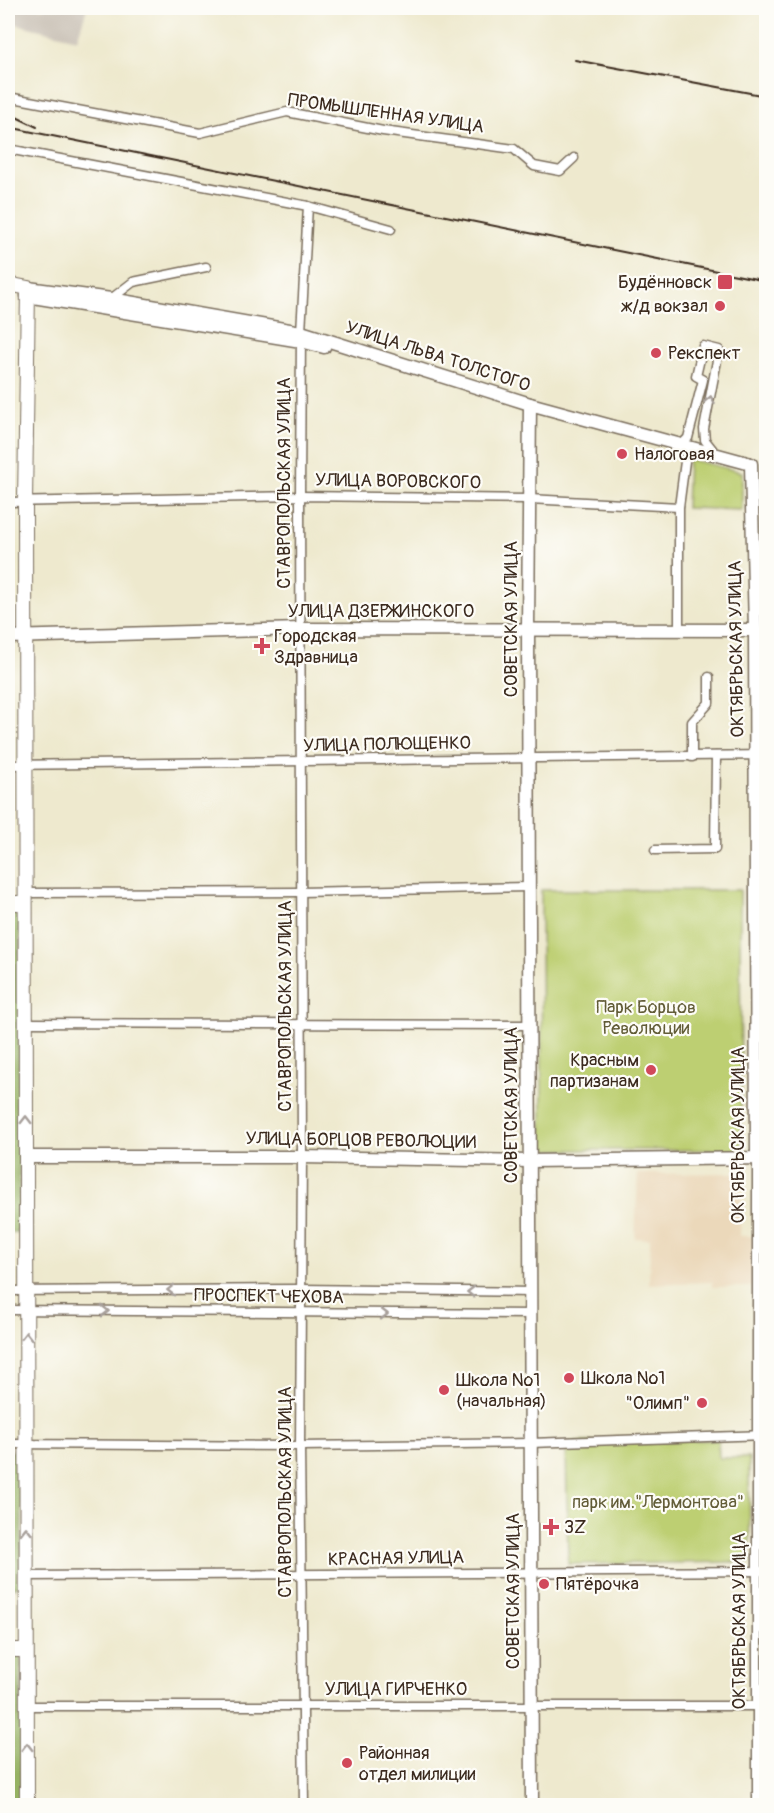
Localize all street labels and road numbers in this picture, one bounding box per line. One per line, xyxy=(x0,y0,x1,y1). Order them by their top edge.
street label: ПРОМЫШЛЕННАЯ УЛИЦА xyxy=(286,88,486,139)
street label: УЛИЦА ЛЬВА ТОЛСТОГО xyxy=(343,316,533,397)
street label: СТАВРОПОЛЬСКАЯ УЛИЦА xyxy=(273,377,296,589)
street label: УЛИЦА ВОРОВСКОГО xyxy=(315,469,481,494)
street label: СОВЕТСКАЯ УЛИЦА xyxy=(500,540,523,697)
street label: ОКТЯБРЬСКАЯ УЛИЦА xyxy=(723,560,750,738)
street label: УЛИЦА ДЗЕРЖИНСКОГО xyxy=(288,600,474,623)
street label: УЛИЦА ПОЛЮЩЕНКО xyxy=(303,732,471,757)
street label: СТАВРОПОЛЬСКАЯ УЛИЦА xyxy=(274,900,297,1112)
street label: СОВЕТСКАЯ УЛИЦА xyxy=(500,1026,523,1183)
street label: ОКТЯБРЬСКАЯ УЛИЦА xyxy=(727,1046,750,1224)
street label: УЛИЦА БОРЦОВ РЕВОЛЮЦИИ xyxy=(245,1127,477,1154)
street label: ПРОСПЕКТ ЧЕХОВА xyxy=(194,1284,344,1309)
street label: СТАВРОПОЛЬСКАЯ УЛИЦА xyxy=(274,1386,297,1598)
street label: СОВЕТСКАЯ УЛИЦА xyxy=(502,1512,525,1669)
street label: ОКТЯБРЬСКАЯ УЛИЦА xyxy=(728,1532,751,1710)
street label: КРАСНАЯ УЛИЦА xyxy=(328,1546,465,1571)
street label: УЛИЦА ГИРЧЕНКО xyxy=(325,1678,467,1701)

